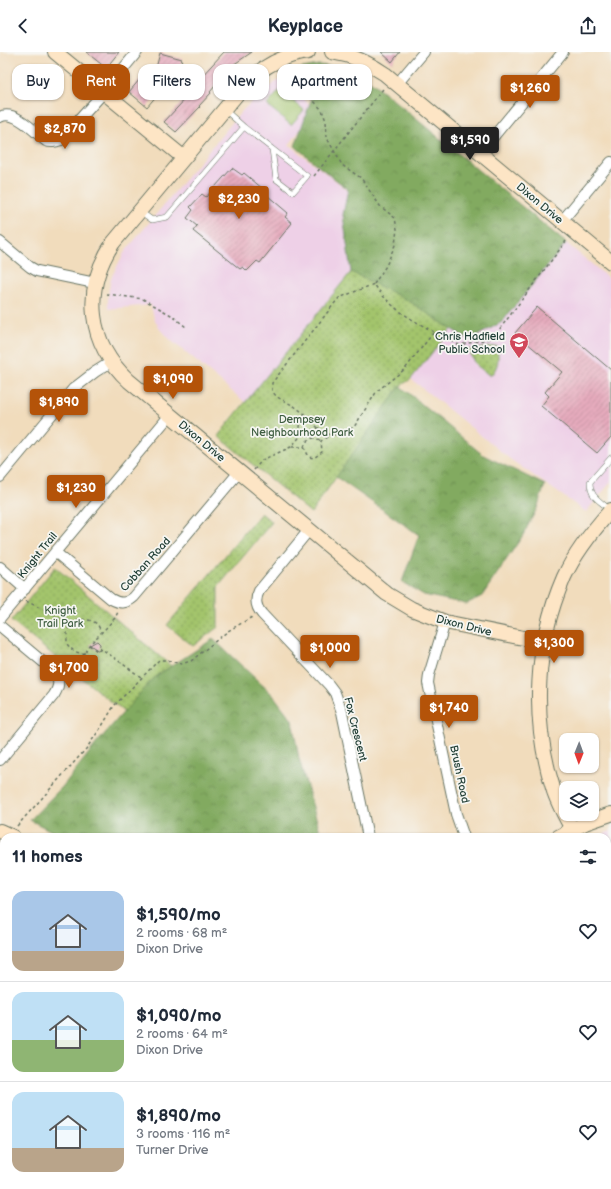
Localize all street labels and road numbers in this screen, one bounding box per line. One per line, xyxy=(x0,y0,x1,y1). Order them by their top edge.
street label: Dixon Drive xyxy=(514,180,566,227)
street label: Dixon Drive xyxy=(176,418,228,465)
street label: Knight Trail xyxy=(15,530,60,581)
street label: Cobban Road xyxy=(118,535,173,594)
street label: Dixon Drive xyxy=(435,612,493,639)
street label: Fox Crescent xyxy=(341,696,370,763)
street label: Brush Road xyxy=(447,744,472,804)

